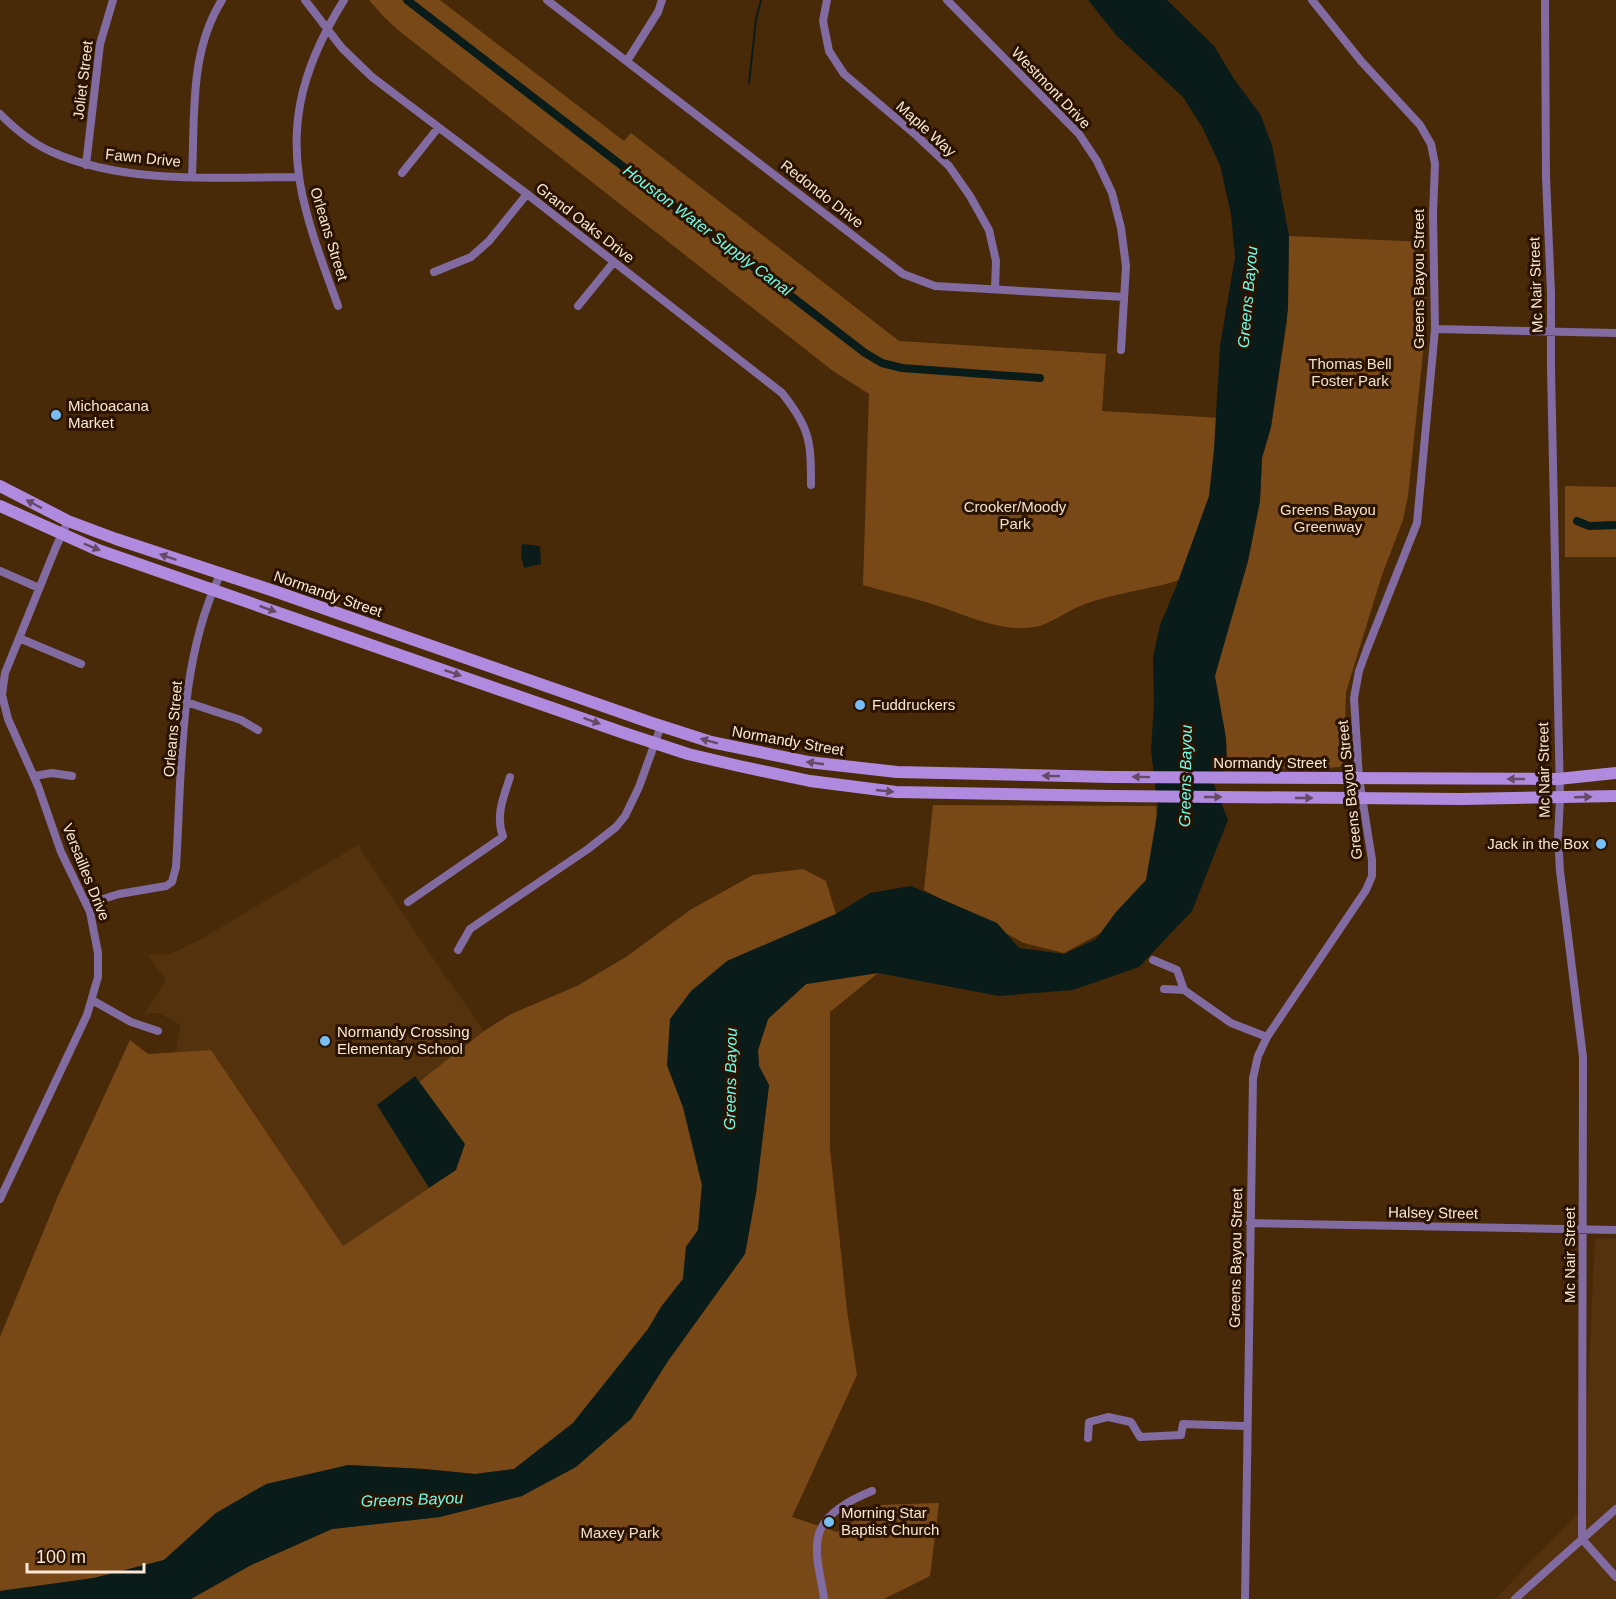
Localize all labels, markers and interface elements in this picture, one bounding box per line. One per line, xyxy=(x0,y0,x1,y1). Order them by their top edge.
street label: Joliet Street xyxy=(69,39,96,120)
street label: Westmont Drive xyxy=(1008,43,1094,132)
street label: Maple Way xyxy=(893,97,960,160)
street label: Fawn Drive xyxy=(104,145,182,170)
street label: Redondo Drive xyxy=(778,156,867,231)
water label: Houston Water Supply Canal xyxy=(620,162,795,299)
street label: Grand Oaks Drive xyxy=(533,179,638,266)
street label: Orleans Street xyxy=(307,185,352,283)
street label: Greens Bayou Street xyxy=(1410,208,1427,349)
street label: Mc Nair Street xyxy=(1525,236,1546,333)
water label: Greens Bayou xyxy=(1235,245,1260,349)
park label: Thomas Bell Foster Park xyxy=(1308,355,1392,389)
place label: Michoacana Market xyxy=(68,397,150,431)
marker: Michoacana Market xyxy=(49,408,63,422)
park label: Crooker/Moody Park xyxy=(964,498,1067,532)
one-way arrow xyxy=(25,499,43,509)
park label: Greens Bayou Greenway xyxy=(1280,501,1376,535)
one-way arrow xyxy=(83,543,101,552)
one-way arrow xyxy=(159,552,177,562)
street label: Normandy Street xyxy=(272,567,385,620)
one-way arrow xyxy=(260,605,278,615)
one-way arrow xyxy=(444,668,462,678)
street label: Orleans Street xyxy=(160,679,185,778)
place label: Fuddruckers xyxy=(872,696,955,713)
marker: Fuddruckers xyxy=(853,698,867,712)
one-way arrow xyxy=(583,717,601,727)
street label: Greens Bayou Street xyxy=(1334,719,1365,861)
street label: Mc Nair Street xyxy=(1534,721,1553,818)
street label: Normandy Street xyxy=(731,722,846,759)
water label: Greens Bayou xyxy=(1176,725,1195,827)
one-way arrow xyxy=(700,736,718,745)
street label: Normandy Street xyxy=(1213,754,1328,771)
one-way arrow xyxy=(805,758,824,768)
one-way arrow xyxy=(1042,771,1061,781)
one-way arrow xyxy=(1132,773,1151,782)
one-way arrow xyxy=(1506,774,1525,784)
one-way arrow xyxy=(876,786,895,796)
one-way arrow xyxy=(1203,792,1222,802)
one-way arrow xyxy=(1295,793,1314,803)
one-way arrow xyxy=(1574,793,1593,802)
street label: Versailles Drive xyxy=(59,821,114,923)
place label: Jack in the Box xyxy=(1487,835,1590,852)
marker: Jack in the Box xyxy=(1594,837,1608,851)
place label: Normandy Crossing Elementary School xyxy=(337,1023,470,1057)
water label: Greens Bayou xyxy=(721,1028,740,1130)
marker: Normandy Crossing Elementary School xyxy=(318,1034,332,1048)
street label: Greens Bayou Street xyxy=(1226,1187,1245,1328)
street label: Halsey Street xyxy=(1388,1203,1479,1222)
street label: Mc Nair Street xyxy=(1561,1206,1578,1303)
water label: Greens Bayou xyxy=(361,1489,464,1510)
place label: Morning Star Baptist Church xyxy=(841,1504,939,1538)
marker: Morning Star Baptist Church xyxy=(822,1515,836,1529)
park label: Maxey Park xyxy=(580,1524,660,1541)
scale bar xyxy=(27,1536,144,1574)
text: 100 m xyxy=(36,1547,86,1567)

